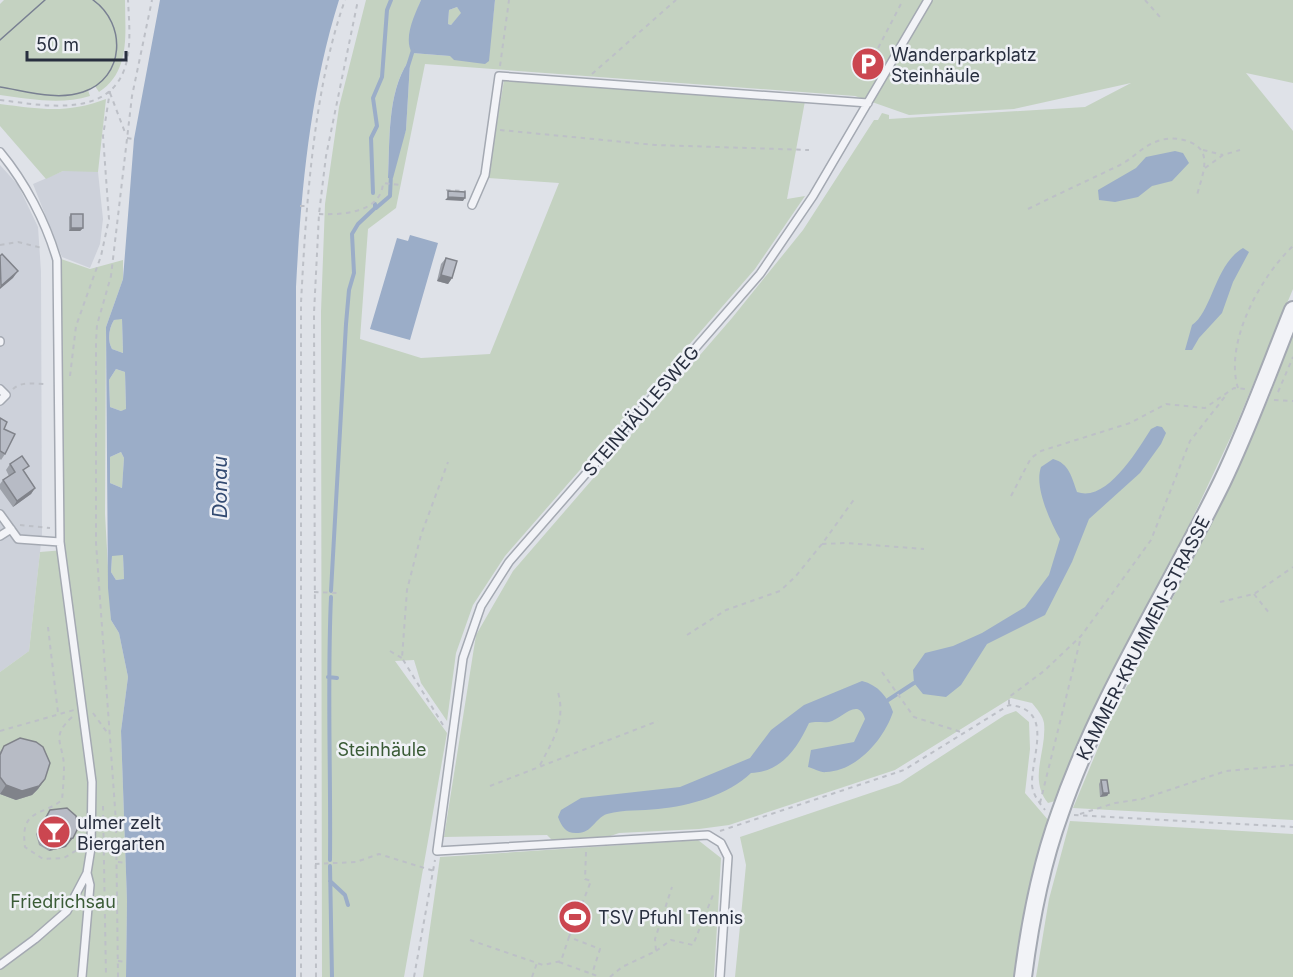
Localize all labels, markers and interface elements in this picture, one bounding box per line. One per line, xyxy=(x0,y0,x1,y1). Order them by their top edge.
scale bar xyxy=(27,24,126,62)
text: 50 m xyxy=(36,34,79,55)
place label: Wanderparkplatz Steinhäule xyxy=(891,44,1037,86)
parking icon: Wanderparkplatz Steinhäule xyxy=(850,46,886,82)
street label: STEINHÄULESWEG xyxy=(578,341,703,480)
water label: Donau xyxy=(208,456,232,518)
street label: KAMMER-KRUMMEN-STRASSE xyxy=(1072,512,1214,764)
park label: Steinhäule xyxy=(338,739,427,760)
place label: ulmer zelt Biergarten xyxy=(77,812,165,854)
bar icon: ulmer zelt Biergarten xyxy=(36,814,72,850)
park label: Friedrichsau xyxy=(10,891,116,912)
sports icon: TSV Pfuhl Tennis xyxy=(557,899,593,935)
place label: TSV Pfuhl Tennis xyxy=(598,907,743,928)

